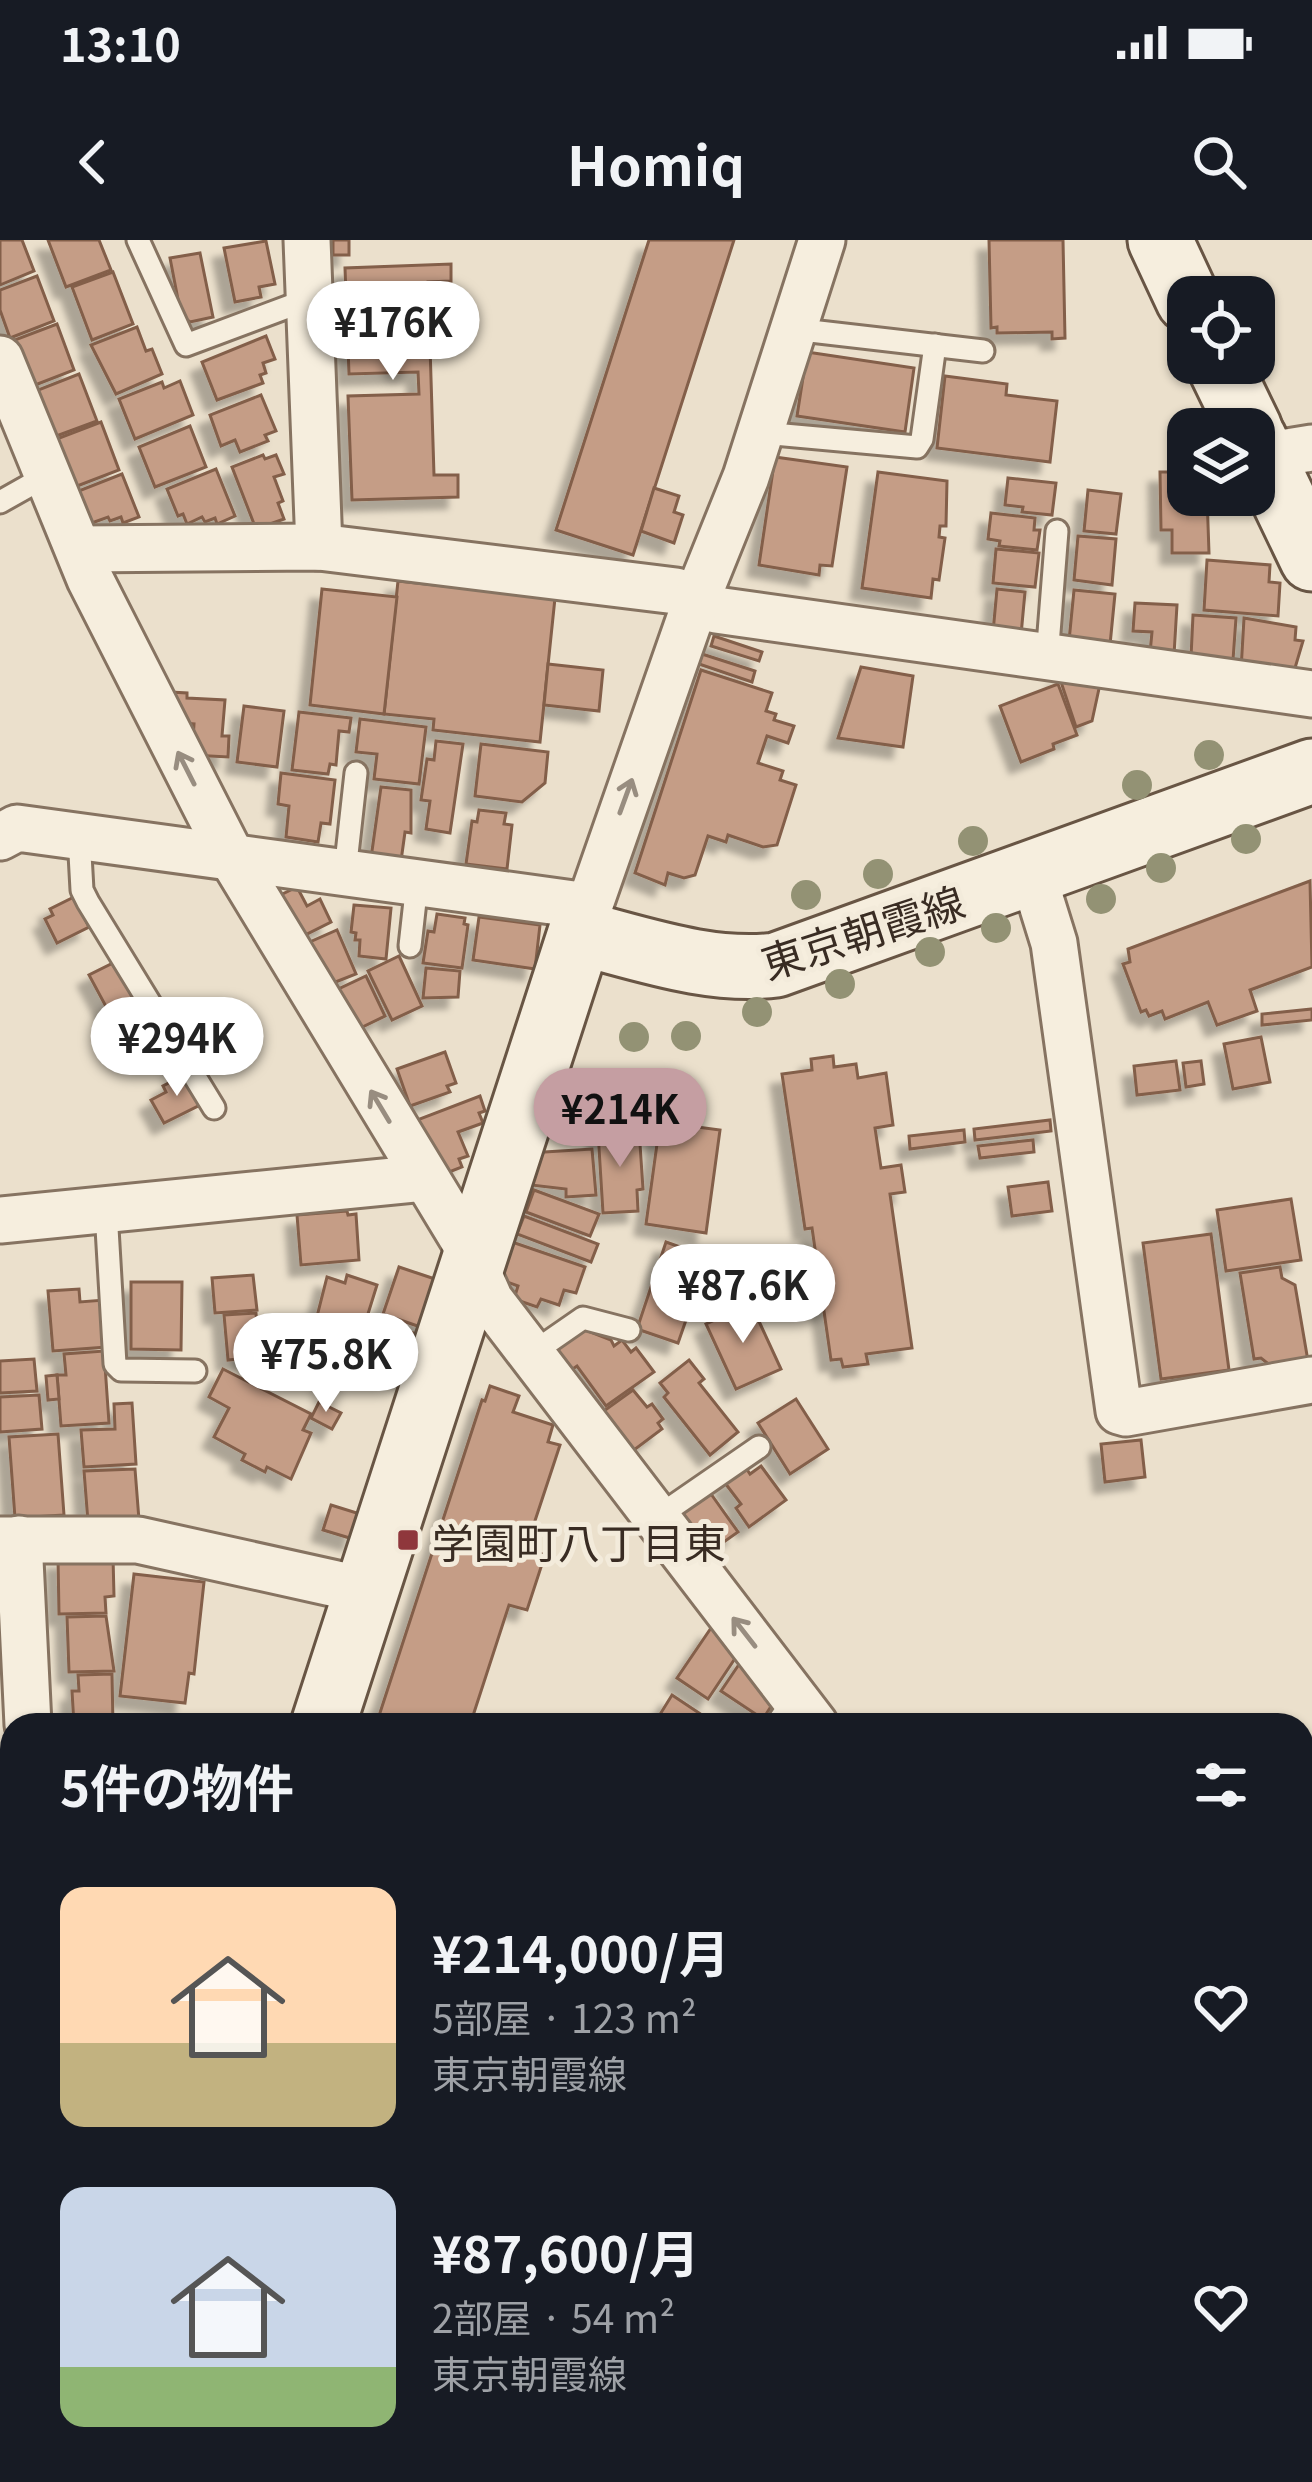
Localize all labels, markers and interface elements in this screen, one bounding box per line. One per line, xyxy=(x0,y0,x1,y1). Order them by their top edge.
text: 13:10 xyxy=(60,10,181,75)
text: Homiq xyxy=(567,123,745,202)
icon: back xyxy=(60,129,126,195)
icon: search xyxy=(1186,129,1252,195)
map controls xyxy=(1167,276,1275,516)
button: locate xyxy=(1167,276,1275,384)
pin: ¥176K xyxy=(309,281,477,383)
text: ¥176K xyxy=(334,292,452,348)
button: layers xyxy=(1167,408,1275,516)
one-way arrow xyxy=(174,750,197,786)
one-way arrow xyxy=(617,778,638,815)
street label: 東京朝霞線 xyxy=(753,869,971,991)
pin: ¥294K xyxy=(93,997,261,1099)
text: ¥294K xyxy=(118,1008,236,1064)
pin: ¥214K xyxy=(536,1068,704,1170)
text: ¥214K xyxy=(561,1079,679,1135)
one-way arrow xyxy=(368,1090,392,1124)
pin: ¥87.6K xyxy=(645,1244,841,1346)
text: ¥87.6K xyxy=(677,1255,809,1311)
pin: ¥75.8K xyxy=(228,1313,424,1415)
text: ¥75.8K xyxy=(260,1324,392,1380)
place label: 学園町八丁目東 xyxy=(432,1510,726,1571)
marker: 学園町八丁目東 xyxy=(395,1527,421,1553)
one-way arrow xyxy=(731,1617,758,1649)
text: 5件の物件 xyxy=(60,1748,294,1822)
icon: filters xyxy=(1188,1752,1254,1818)
text: ¥214,000/月 xyxy=(432,1914,730,1988)
icon: home xyxy=(156,1935,300,2079)
icon: heart xyxy=(1188,1974,1254,2040)
text: 5部屋 · 123 m² xyxy=(432,1988,697,2044)
text: 東京朝霞線 xyxy=(432,2044,627,2100)
text: ¥87,600/月 xyxy=(432,2214,700,2288)
icon: home xyxy=(156,2235,300,2379)
icon: heart xyxy=(1188,2274,1254,2340)
text: 2部屋 · 54 m² xyxy=(432,2288,675,2344)
text: 東京朝霞線 xyxy=(432,2344,627,2400)

